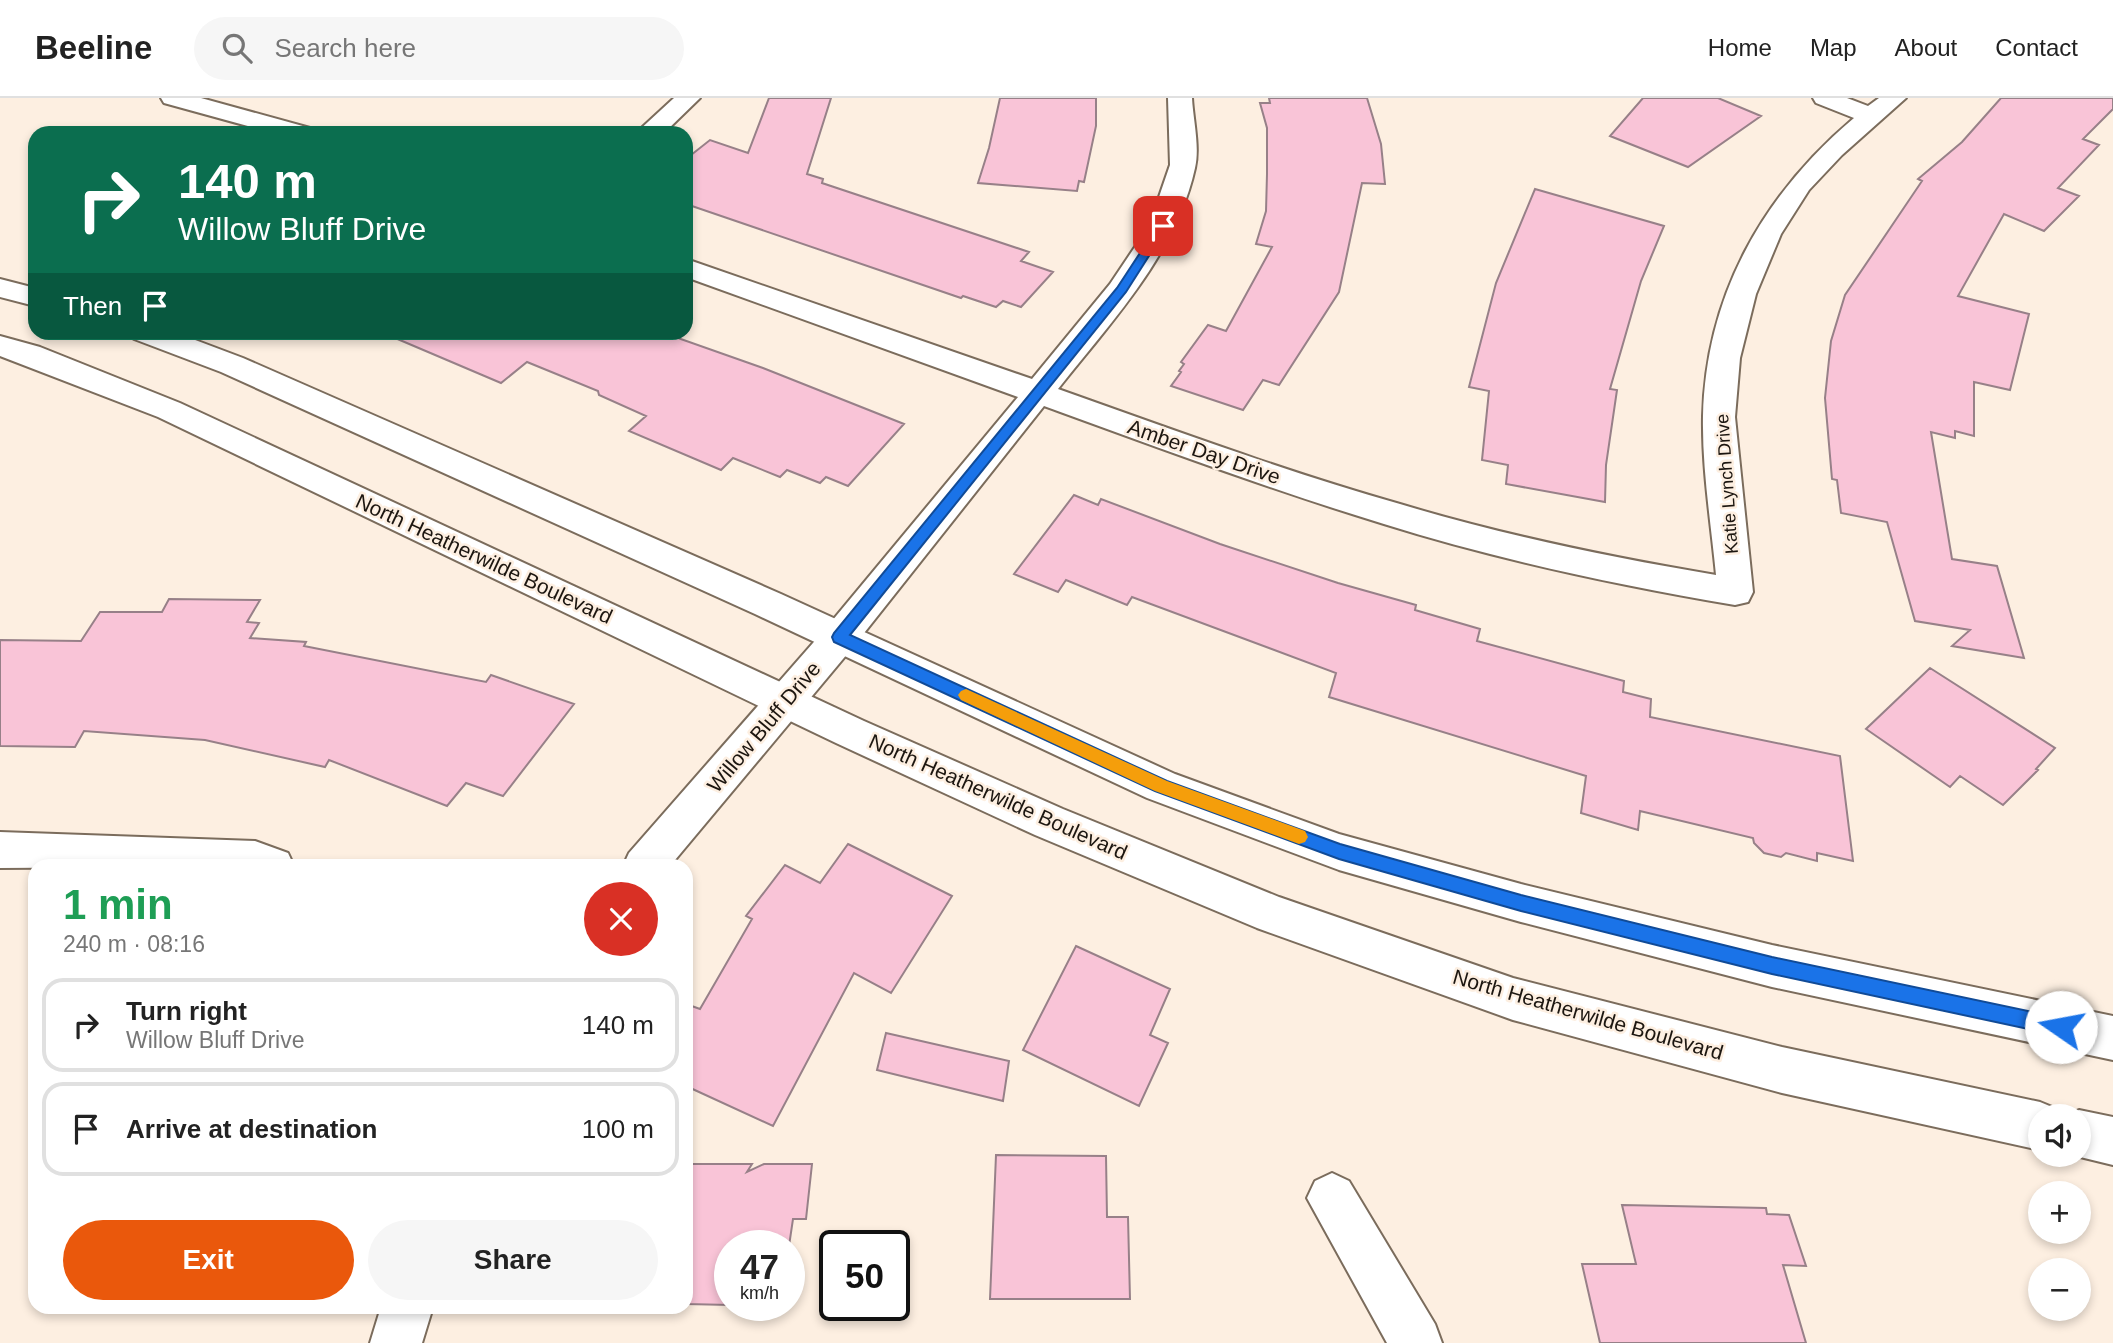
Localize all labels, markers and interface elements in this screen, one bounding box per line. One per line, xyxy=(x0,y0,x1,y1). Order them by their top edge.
search box xyxy=(194,17,684,80)
text: Beeline xyxy=(35,29,152,66)
icon: search xyxy=(218,29,256,67)
text: Search here xyxy=(274,33,416,63)
text: Home xyxy=(1708,34,1772,61)
text: Map xyxy=(1810,34,1857,61)
text: About xyxy=(1895,34,1957,61)
text: Contact xyxy=(1995,34,2078,61)
icon: right xyxy=(63,154,154,245)
text: 140 m xyxy=(178,154,317,208)
pin xyxy=(1133,196,1193,256)
icon: arrive xyxy=(1144,207,1182,245)
text: Willow Bluff Drive xyxy=(178,211,426,247)
icon: arrive xyxy=(136,287,174,325)
text: Then xyxy=(63,291,122,321)
street label: Katie Lynch Drive xyxy=(1712,413,1742,555)
street label: Amber Day Drive xyxy=(1125,415,1283,488)
street label: North Heatherwilde Boulevard xyxy=(352,489,616,628)
street label: Willow Bluff Drive xyxy=(702,657,825,796)
street label: North Heatherwilde Boulevard xyxy=(866,729,1131,864)
text: 1 min xyxy=(63,881,173,928)
button: close xyxy=(584,882,658,956)
text: 240 m · 08:16 xyxy=(63,931,205,957)
street label: North Heatherwilde Boulevard xyxy=(1450,965,1726,1064)
position arrow xyxy=(2024,990,2098,1064)
text: Turn right xyxy=(126,996,247,1026)
icon: right xyxy=(67,1006,105,1044)
text: 140 m xyxy=(582,1010,654,1040)
text: Willow Bluff Drive xyxy=(126,1027,305,1053)
map controls xyxy=(2028,1104,2091,1321)
button: sound xyxy=(2028,1104,2091,1167)
icon: arrive xyxy=(67,1110,105,1148)
text: Arrive at destination xyxy=(126,1114,377,1144)
text: 100 m xyxy=(582,1114,654,1144)
button: + xyxy=(2028,1181,2091,1244)
button: Exit xyxy=(63,1220,354,1300)
button: Share xyxy=(368,1220,658,1300)
speed limit sign: 50 xyxy=(819,1230,910,1321)
text: 47 xyxy=(740,1247,779,1286)
button: − xyxy=(2028,1258,2091,1321)
text: km/h xyxy=(740,1283,779,1303)

